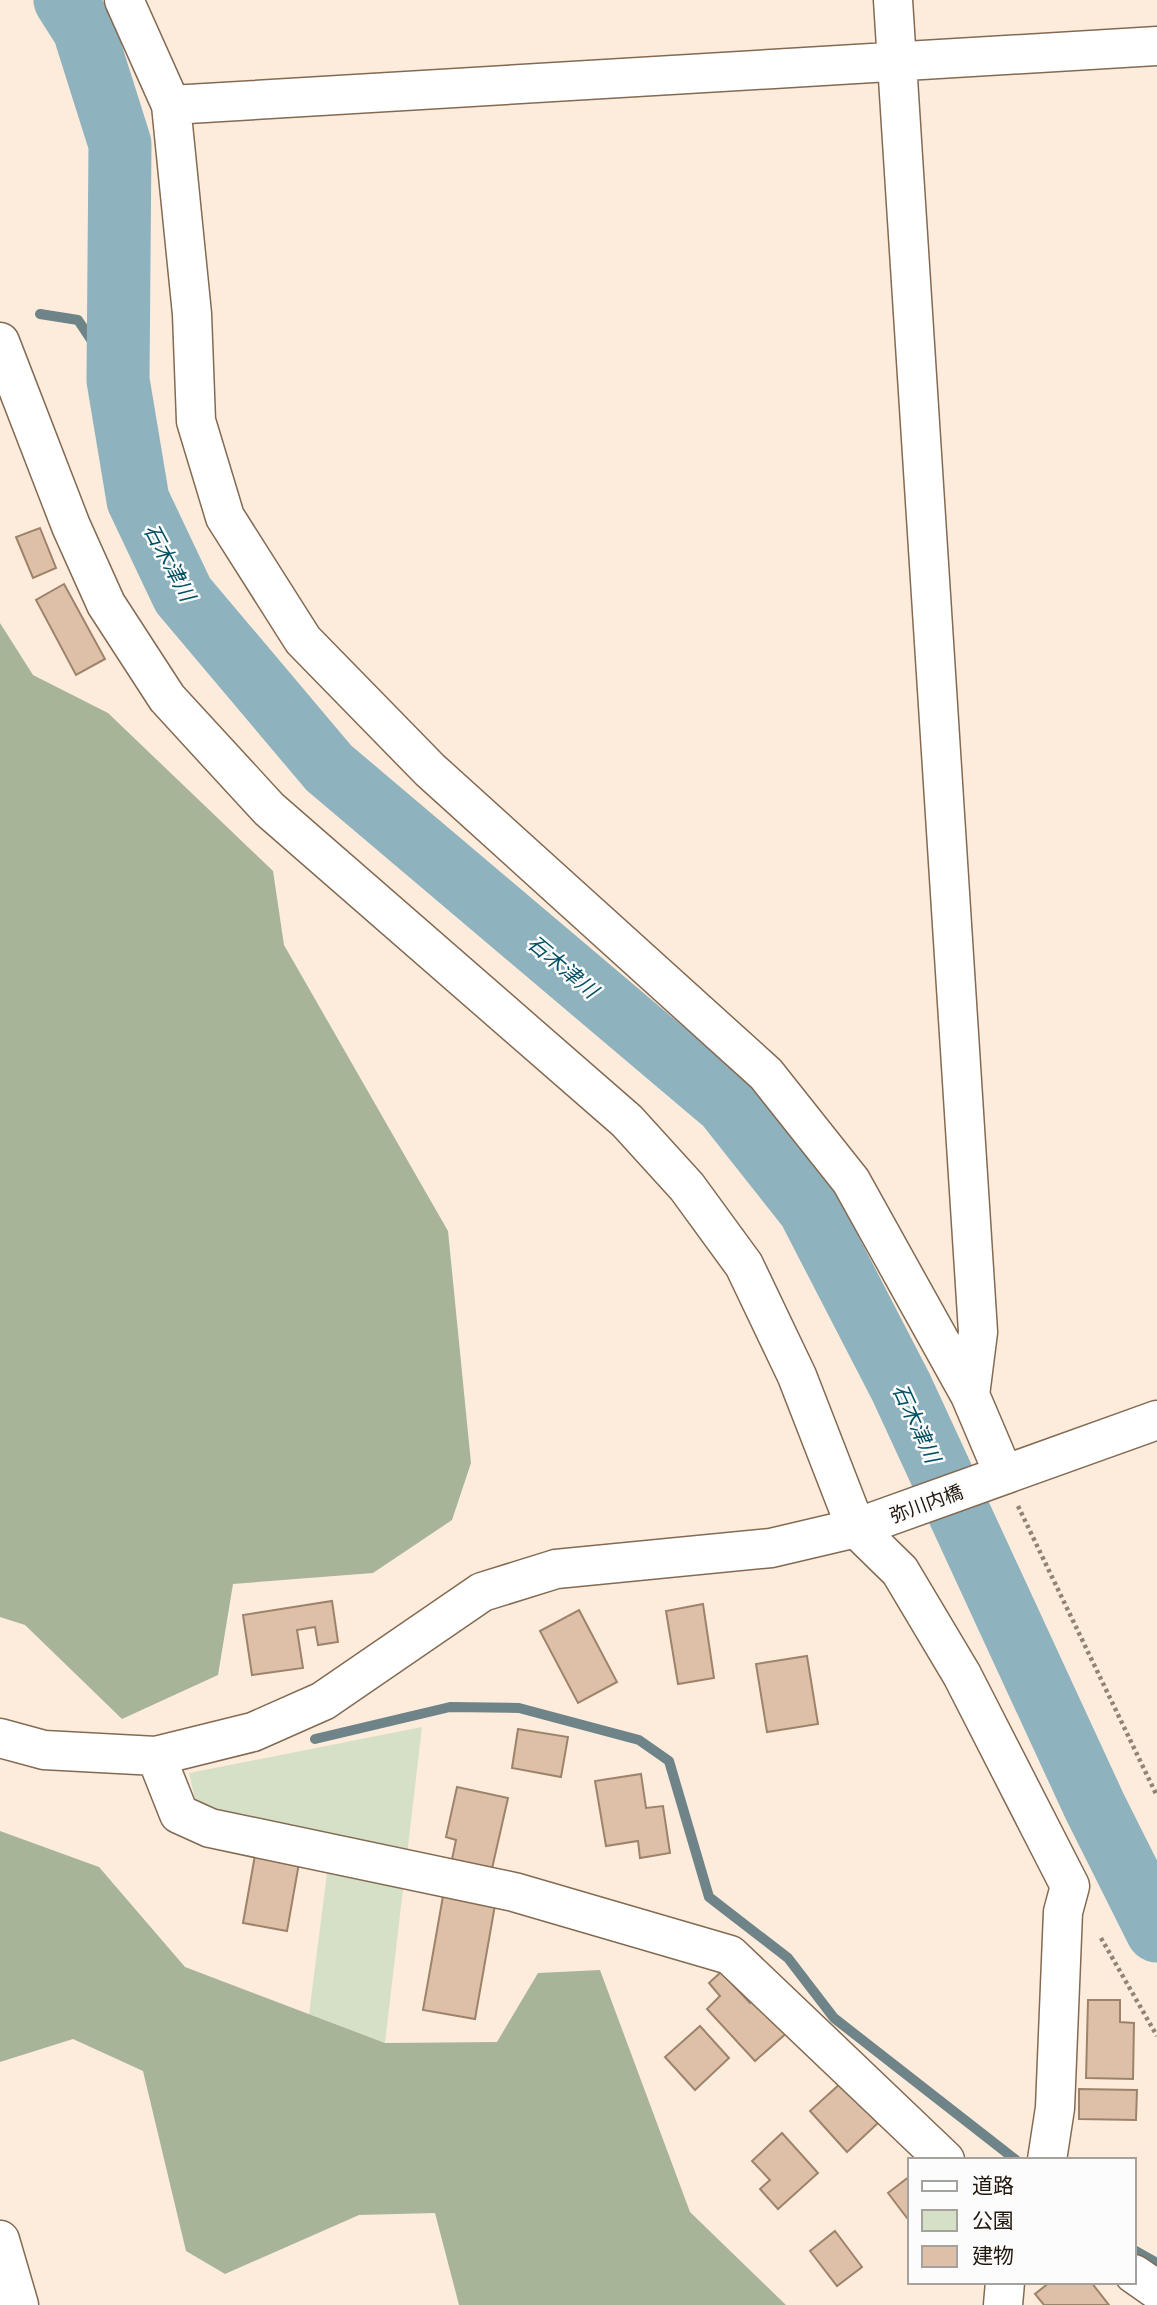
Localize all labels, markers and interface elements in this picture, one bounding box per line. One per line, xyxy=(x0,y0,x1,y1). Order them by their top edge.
water label: 石木津川 xyxy=(136,517,205,608)
water label: 石木津川 xyxy=(521,927,607,1007)
water label: 石木津川 xyxy=(885,1378,950,1470)
street label: 弥川内橋 xyxy=(885,1476,967,1530)
legend xyxy=(908,2158,1136,2284)
text: 道路 xyxy=(972,2169,1014,2201)
text: 公園 xyxy=(972,2204,1014,2236)
text: 建物 xyxy=(972,2239,1014,2271)

